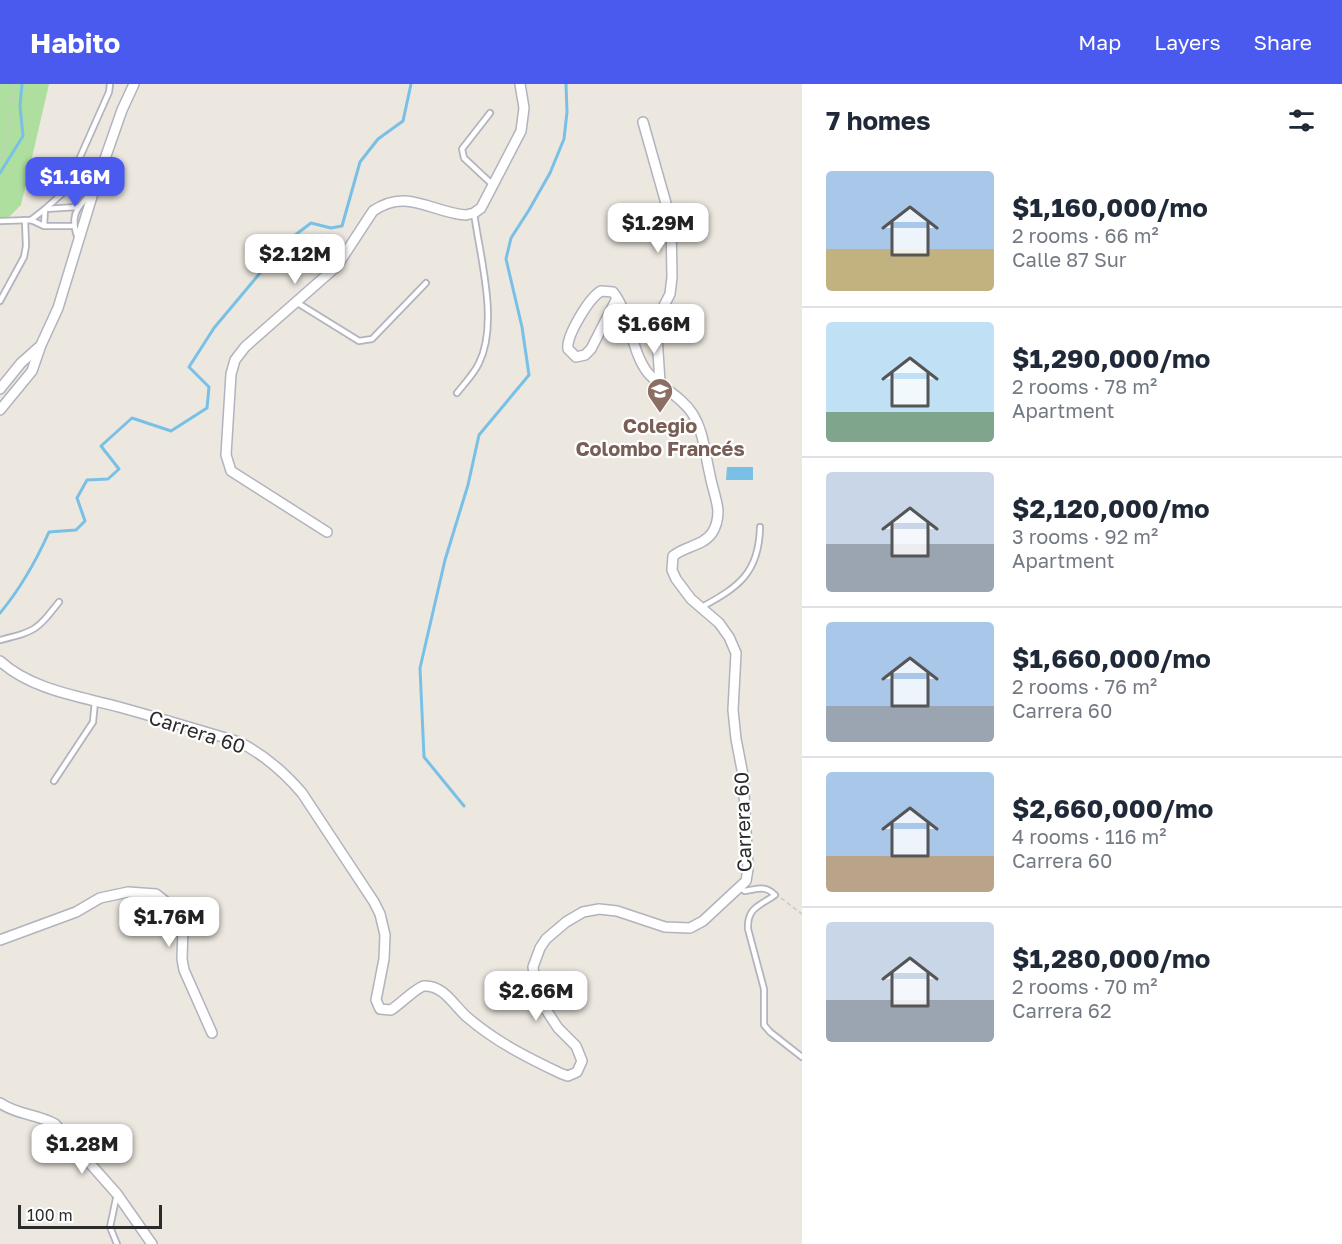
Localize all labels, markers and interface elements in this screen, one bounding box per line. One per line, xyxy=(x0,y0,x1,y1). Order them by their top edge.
text: Habito xyxy=(30,26,120,59)
text: Map xyxy=(1078,29,1121,55)
text: Layers xyxy=(1154,29,1221,55)
text: Share xyxy=(1254,29,1312,55)
icon: filters xyxy=(1285,104,1318,137)
text: 7 homes xyxy=(826,105,931,136)
pin: $1.16M xyxy=(26,157,124,208)
text: $1.16M xyxy=(40,164,110,188)
text: $1,160,000/mo xyxy=(1012,192,1208,223)
icon: home xyxy=(874,195,946,267)
pin: $1.29M xyxy=(609,203,707,254)
text: $1.29M xyxy=(622,210,694,234)
text: 2 rooms · 66 m² xyxy=(1012,223,1159,247)
pin: $2.12M xyxy=(246,234,344,285)
text: $2.12M xyxy=(259,241,331,265)
text: Calle 87 Sur xyxy=(1012,247,1127,271)
pin: $1.66M xyxy=(605,304,703,355)
text: $1.66M xyxy=(617,311,691,335)
text: $1,290,000/mo xyxy=(1012,343,1210,374)
icon: home xyxy=(874,346,946,418)
text: 2 rooms · 78 m² xyxy=(1012,374,1157,398)
school or university icon: Colegio Colombo Francés xyxy=(645,376,675,414)
text: Apartment xyxy=(1012,398,1115,422)
place label: Colegio Colombo Francés xyxy=(575,413,745,460)
text: $2,120,000/mo xyxy=(1012,493,1210,524)
icon: home xyxy=(874,496,946,568)
text: 3 rooms · 92 m² xyxy=(1012,524,1158,548)
text: Apartment xyxy=(1012,548,1115,572)
text: $1,660,000/mo xyxy=(1012,643,1211,674)
icon: home xyxy=(874,646,946,718)
text: 2 rooms · 76 m² xyxy=(1012,674,1157,698)
text: Carrera 60 xyxy=(1012,698,1112,722)
street label: Carrera 60 xyxy=(146,704,249,758)
street label: Carrera 60 xyxy=(728,771,756,873)
text: $2,660,000/mo xyxy=(1012,793,1213,824)
icon: home xyxy=(874,796,946,868)
text: 4 rooms · 116 m² xyxy=(1012,824,1167,848)
text: Carrera 60 xyxy=(1012,848,1112,872)
pin: $1.76M xyxy=(120,897,218,948)
text: $1.76M xyxy=(133,904,205,928)
text: $1,280,000/mo xyxy=(1012,943,1210,974)
icon: home xyxy=(874,946,946,1018)
pin: $2.66M xyxy=(487,971,585,1022)
text: 2 rooms · 70 m² xyxy=(1012,974,1157,998)
text: $2.66M xyxy=(498,978,574,1002)
text: Carrera 62 xyxy=(1012,998,1112,1022)
pin: $1.28M xyxy=(33,1124,131,1175)
text: $1.28M xyxy=(46,1131,118,1155)
scale bar xyxy=(18,1202,162,1230)
text: 100 m xyxy=(27,1205,73,1225)

